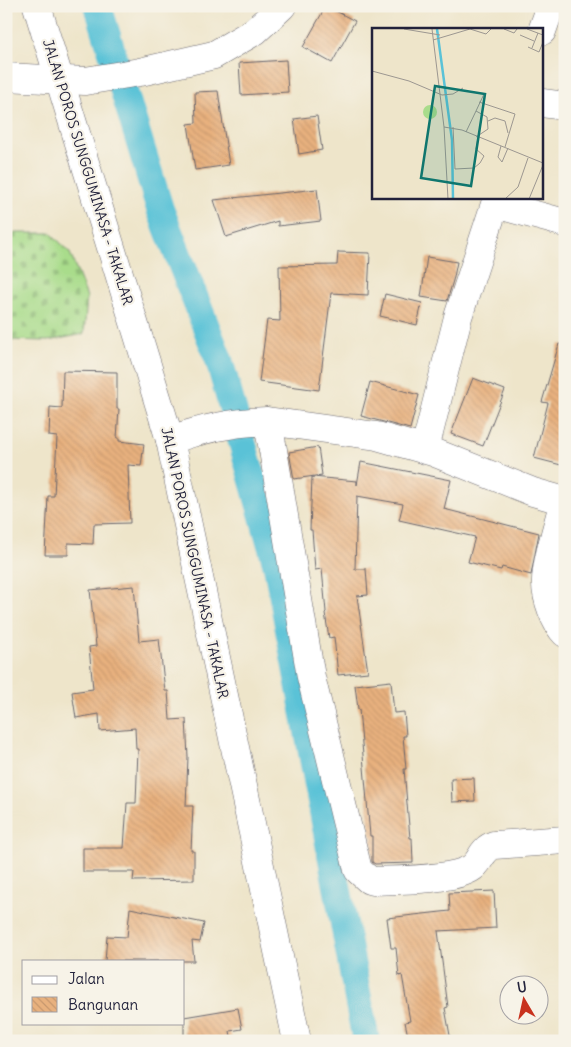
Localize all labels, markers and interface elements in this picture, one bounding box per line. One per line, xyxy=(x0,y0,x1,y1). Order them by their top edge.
inset map xyxy=(372,28,544,199)
street label: JALAN POROS SUNGGUMINASA - TAKALAR xyxy=(39,37,137,307)
street label: JALAN POROS SUNGGUMINASA - TAKALAR xyxy=(157,426,233,700)
legend xyxy=(22,960,185,1024)
text: Jalan xyxy=(68,969,105,988)
north arrow xyxy=(498,974,548,1024)
text: U xyxy=(516,978,528,997)
text: Bangunan xyxy=(68,995,138,1014)

